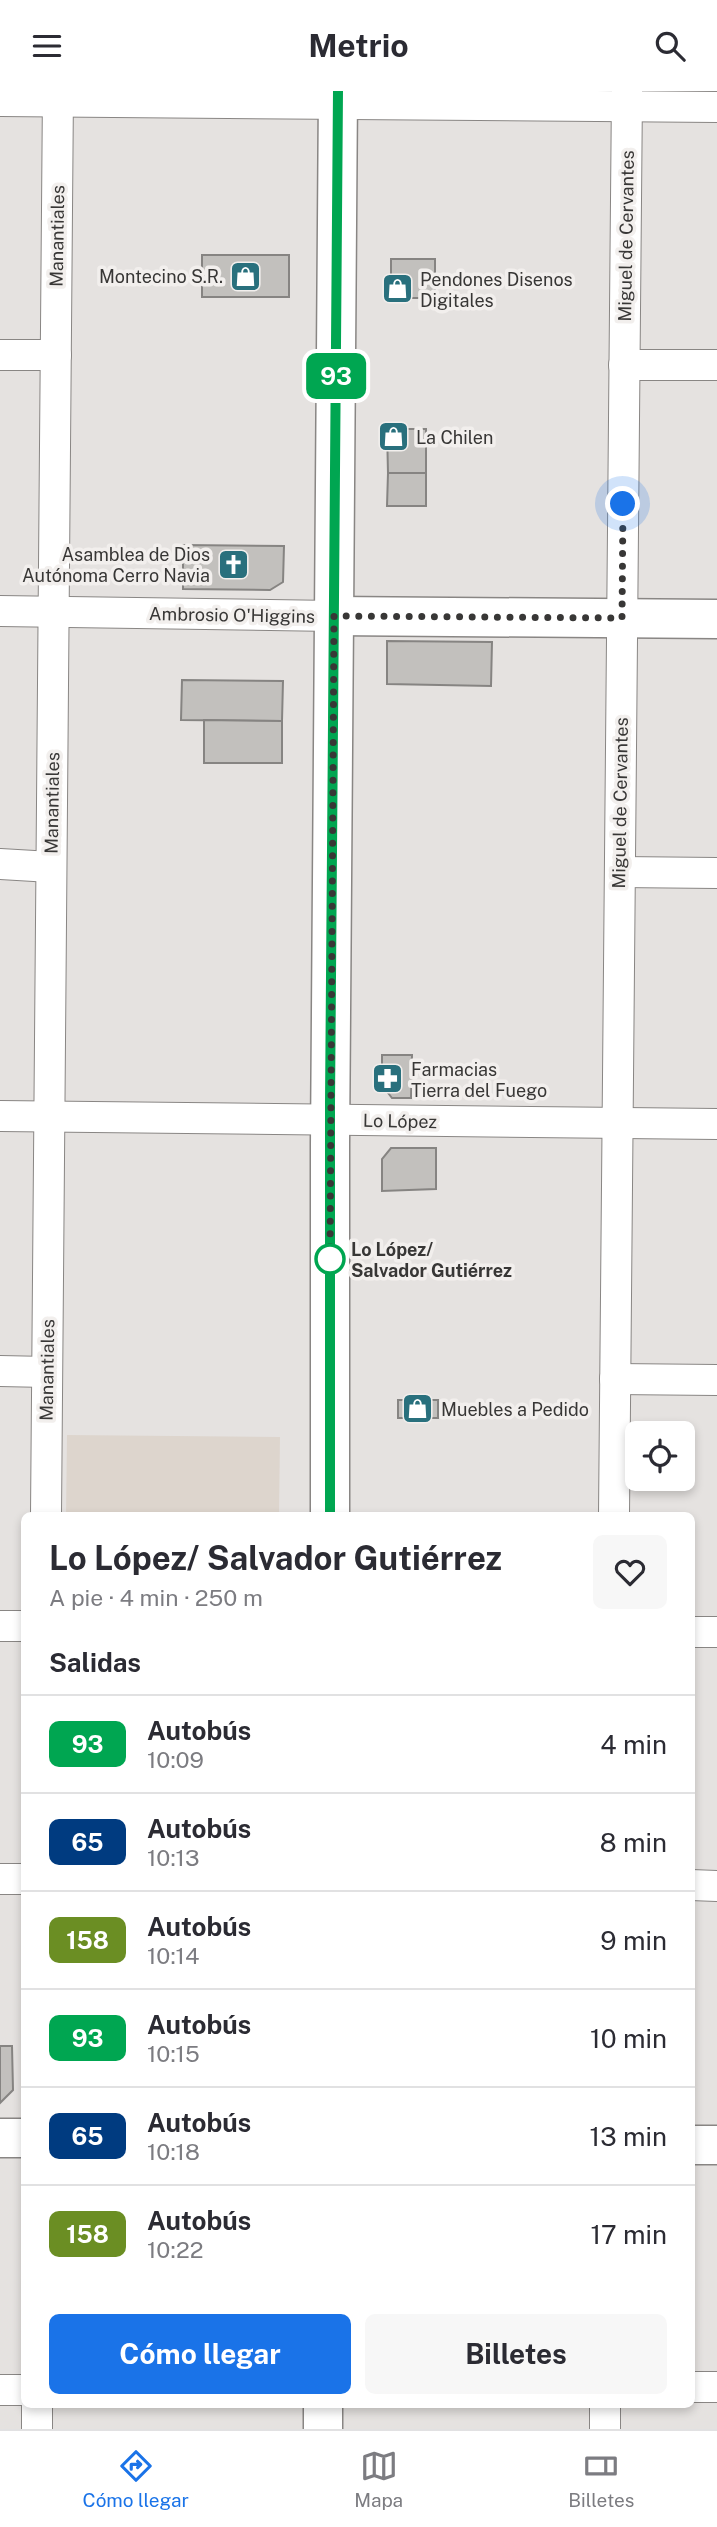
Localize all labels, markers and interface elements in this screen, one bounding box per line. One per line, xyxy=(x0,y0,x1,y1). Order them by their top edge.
icon: menu xyxy=(28,27,66,65)
text: Metrio xyxy=(308,27,409,64)
icon: search xyxy=(651,27,689,65)
street label: Miguel de Cervantes xyxy=(614,150,638,322)
street label: Manantiales xyxy=(46,185,68,287)
shop icon: Montecino S.R. xyxy=(229,259,263,293)
place label: Montecino S.R. xyxy=(99,266,223,287)
place label: Pendones Disenos Digitales xyxy=(420,269,573,311)
shop icon: Pendones Disenos Digitales xyxy=(380,272,414,306)
line badge: 93 xyxy=(304,353,368,399)
text: 93 xyxy=(320,362,352,390)
shop icon: La Chilen xyxy=(376,420,410,454)
place label: La Chilen xyxy=(416,427,493,448)
your location xyxy=(605,486,640,521)
place label: Asamblea de Dios Autónoma Cerro Navia xyxy=(22,544,210,586)
church icon: Asamblea de Dios Autónoma Cerro Navia xyxy=(216,547,250,581)
street label: Ambrosio O'Higgins xyxy=(149,603,315,627)
street label: Miguel de Cervantes xyxy=(608,717,632,889)
street label: Manantiales xyxy=(41,752,63,854)
place label: Farmacias Tierra del Fuego xyxy=(411,1059,547,1101)
pharmacy icon: Farmacias Tierra del Fuego xyxy=(371,1062,405,1096)
street label: Lo López xyxy=(363,1110,437,1132)
place label: Lo López/ Salvador Gutiérrez xyxy=(351,1239,512,1281)
marker: Lo López/ Salvador Gutiérrez xyxy=(315,1244,345,1274)
street label: Manantiales xyxy=(36,1319,58,1421)
shop icon: Muebles a Pedido xyxy=(401,1392,435,1426)
place label: Muebles a Pedido xyxy=(441,1399,589,1420)
map controls xyxy=(625,1421,695,1491)
button: locate xyxy=(625,1421,695,1491)
button: heart xyxy=(593,1535,667,1609)
text: Lo López/ Salvador Gutiérrez xyxy=(49,1539,502,1577)
text: A pie · 4 min · 250 m xyxy=(49,1584,263,1611)
text: Salidas xyxy=(49,1647,141,1678)
text: Autobús xyxy=(147,1715,251,1746)
text: 4 min xyxy=(600,1729,667,1760)
text: 93 xyxy=(72,1730,103,1758)
text: 10:09 xyxy=(147,1746,204,1773)
text: Autobús xyxy=(147,1813,251,1844)
text: 8 min xyxy=(600,1827,667,1858)
text: 65 xyxy=(71,1828,104,1856)
text: 10:13 xyxy=(147,1844,199,1871)
text: Autobús xyxy=(147,1911,251,1942)
text: 9 min xyxy=(600,1925,667,1956)
text: 158 xyxy=(66,1926,109,1954)
text: 10:14 xyxy=(147,1942,199,1969)
text: Autobús xyxy=(147,2009,251,2040)
text: 10 min xyxy=(590,2023,667,2054)
text: 93 xyxy=(72,2024,103,2052)
text: 10:15 xyxy=(147,2040,200,2067)
text: Autobús xyxy=(147,2107,251,2138)
text: 13 min xyxy=(590,2121,667,2152)
text: 65 xyxy=(71,2122,104,2150)
text: 10:18 xyxy=(147,2138,200,2165)
text: Autobús xyxy=(147,2205,251,2236)
text: 17 min xyxy=(590,2219,667,2250)
text: 158 xyxy=(66,2220,109,2248)
text: 10:22 xyxy=(147,2236,204,2263)
button: Cómo llegar xyxy=(49,2314,351,2394)
button: Billetes xyxy=(365,2314,667,2394)
tab: Cómo llegar xyxy=(83,2447,189,2511)
tab: Mapa xyxy=(354,2447,403,2511)
tab: Billetes xyxy=(568,2447,634,2511)

